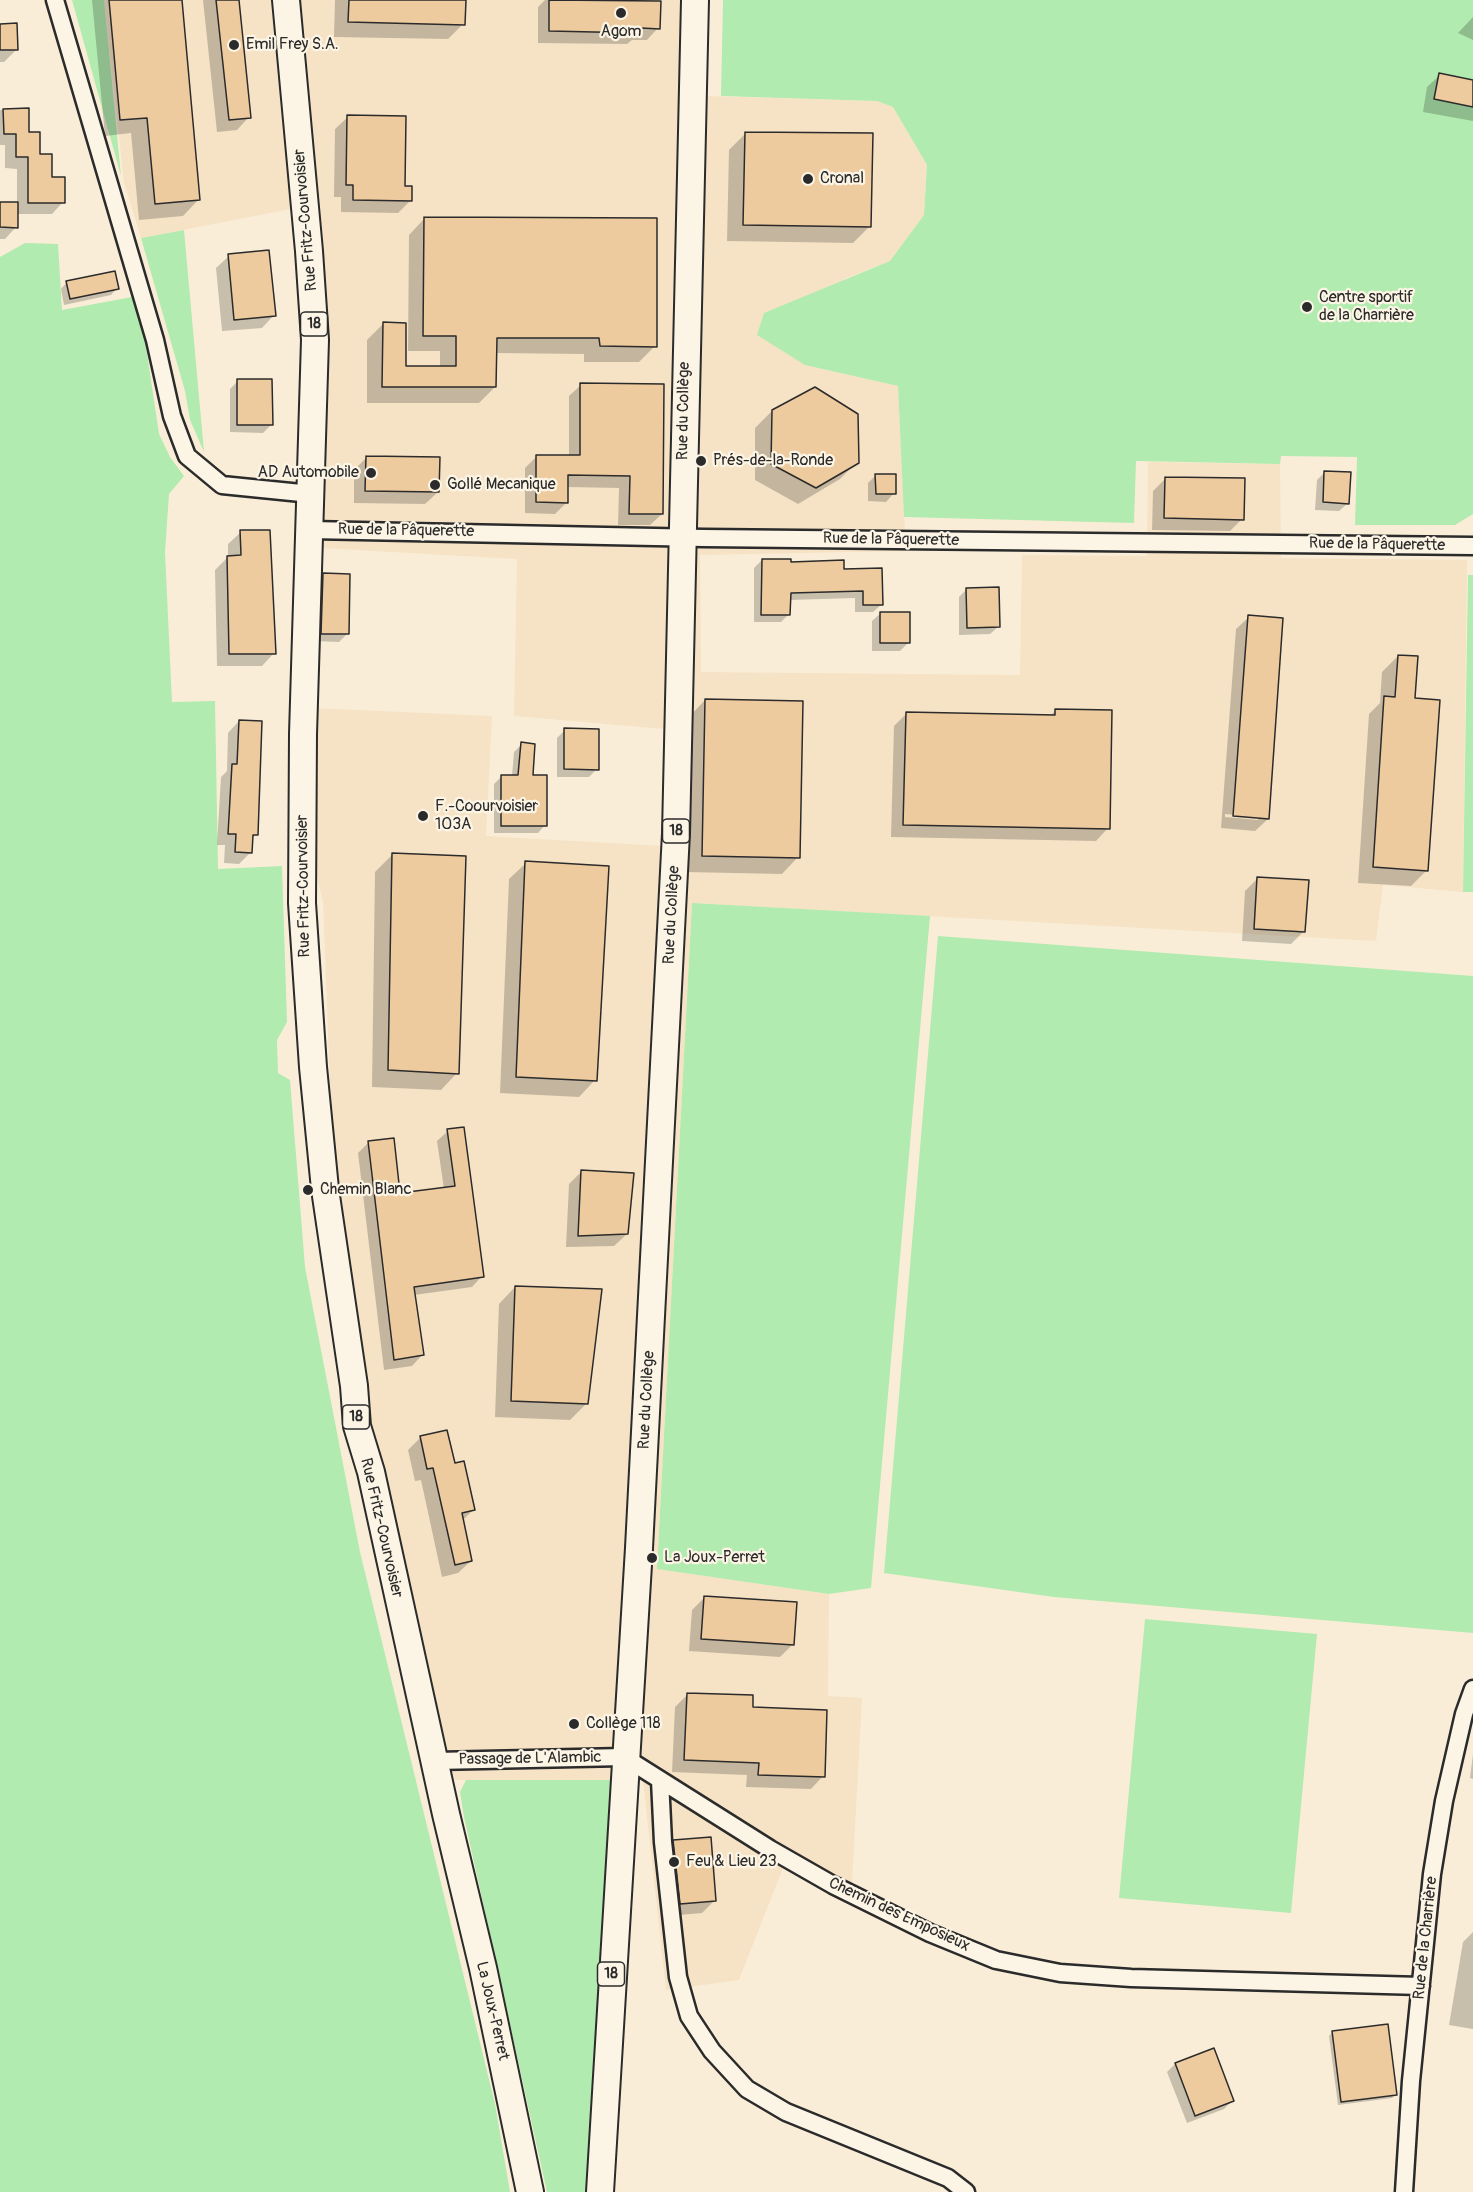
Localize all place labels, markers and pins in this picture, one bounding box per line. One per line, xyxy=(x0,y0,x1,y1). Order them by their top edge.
marker: Agom xyxy=(614,6,628,20)
place label: Agom xyxy=(601,22,641,42)
place label: Emil Frey S.A. xyxy=(246,35,339,55)
marker: Emil Frey S.A. xyxy=(227,38,241,52)
place label: Cronal xyxy=(820,169,864,189)
marker: Cronal xyxy=(801,172,815,186)
place label: Centre sportif de la Charrière xyxy=(1319,288,1414,326)
marker: Centre sportif de la Charrière xyxy=(1300,300,1314,314)
place label: Prés-de-la-Ronde xyxy=(713,451,833,471)
marker: Prés-de-la-Ronde xyxy=(694,454,708,468)
place label: AD Automobile xyxy=(258,463,359,483)
marker: AD Automobile xyxy=(364,466,378,480)
place label: Gollé Mecanique xyxy=(447,475,556,495)
marker: Gollé Mecanique xyxy=(428,478,442,492)
place label: F.-Coourvoisier 103A xyxy=(435,797,538,835)
marker: F.-Coourvoisier 103A xyxy=(416,809,430,823)
place label: Chemin Blanc xyxy=(320,1180,412,1200)
marker: Chemin Blanc xyxy=(301,1183,315,1197)
place label: La Joux-Perret xyxy=(664,1548,765,1568)
marker: La Joux-Perret xyxy=(645,1551,659,1565)
place label: Collège 118 xyxy=(586,1714,661,1734)
marker: Collège 118 xyxy=(567,1717,581,1731)
place label: Feu & Lieu 23 xyxy=(686,1852,777,1872)
marker: Feu & Lieu 23 xyxy=(667,1855,681,1869)

